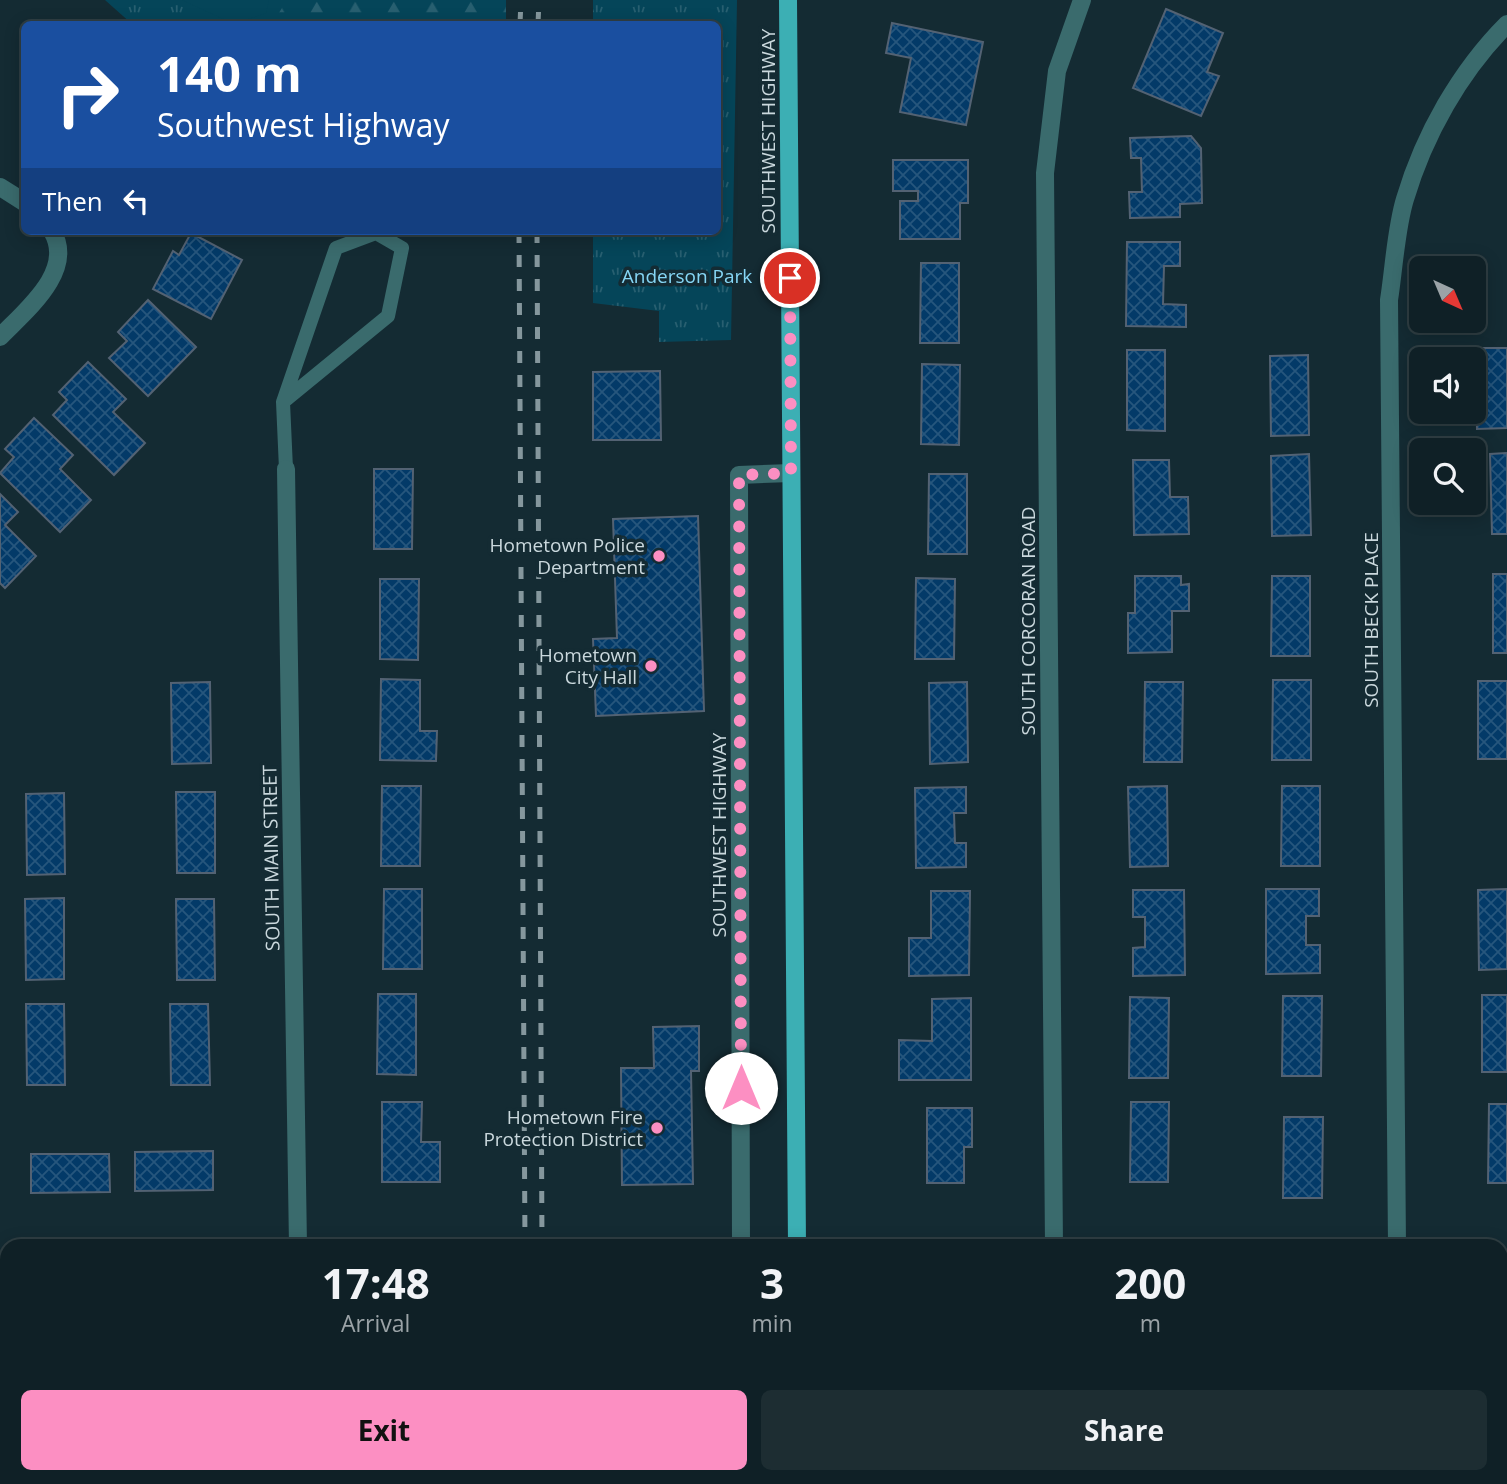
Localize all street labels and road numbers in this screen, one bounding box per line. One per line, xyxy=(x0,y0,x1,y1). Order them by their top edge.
street label: SOUTHWEST HIGHWAY xyxy=(755,28,781,233)
street label: SOUTH CORCORAN ROAD xyxy=(1015,507,1041,735)
street label: SOUTH BECK PLACE xyxy=(1358,532,1384,708)
street label: SOUTHWEST HIGHWAY xyxy=(706,732,732,937)
street label: SOUTH MAIN STREET xyxy=(256,764,286,951)

